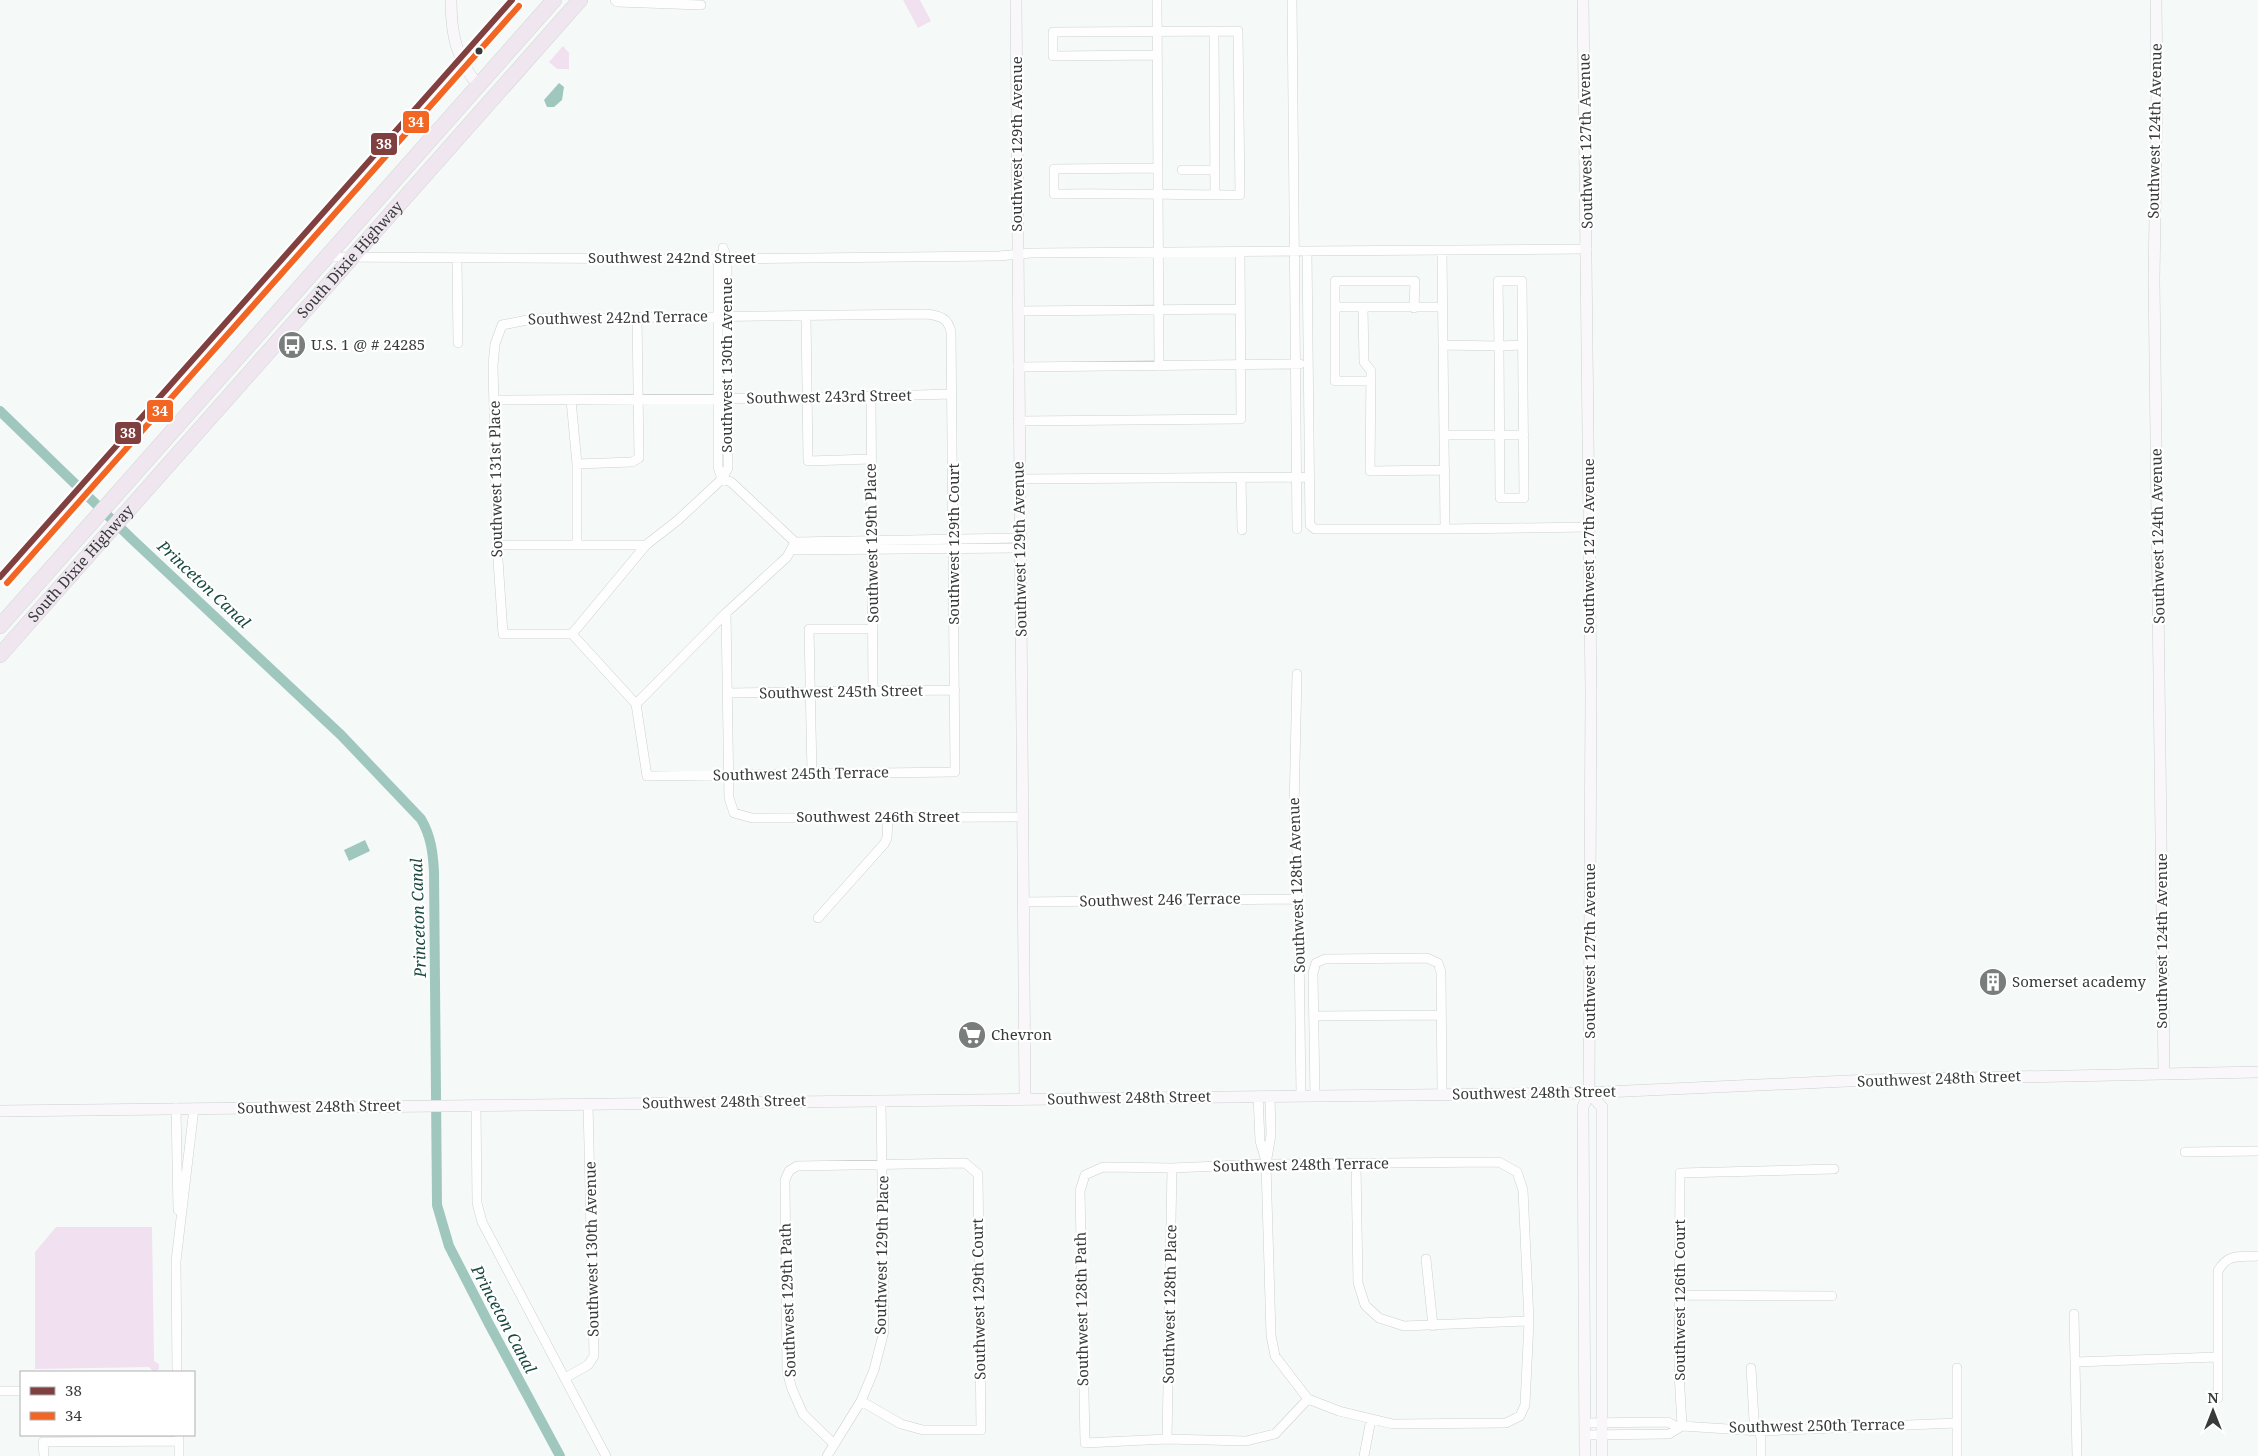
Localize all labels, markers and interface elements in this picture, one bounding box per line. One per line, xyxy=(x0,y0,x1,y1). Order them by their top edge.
street label: Southwest 124th Avenue xyxy=(2142,43,2166,219)
unlabelled marker xyxy=(474,46,484,56)
street label: Southwest 127th Avenue xyxy=(1573,53,1597,229)
street label: Southwest 129th Avenue xyxy=(1006,56,1026,232)
line badge: 34 xyxy=(402,110,430,134)
text: 34 xyxy=(408,112,424,131)
line badge: 38 xyxy=(370,132,398,156)
text: 38 xyxy=(376,134,392,153)
street label: South Dixie Highway xyxy=(292,196,407,322)
street label: Southwest 242nd Street xyxy=(588,247,756,267)
street label: Southwest 130th Avenue xyxy=(716,277,736,453)
street label: Southwest 242nd Terrace xyxy=(528,305,708,329)
bus stop icon: U.S. 1 @ # 24285 xyxy=(277,330,307,360)
place label: U.S. 1 @ # 24285 xyxy=(311,334,425,354)
street label: Southwest 243rd Street xyxy=(746,385,912,407)
line badge: 34 xyxy=(146,399,174,423)
street label: Southwest 131st Place xyxy=(484,400,506,558)
text: 34 xyxy=(152,401,168,420)
line badge: 38 xyxy=(114,421,142,445)
text: 38 xyxy=(120,423,136,442)
street label: Southwest 124th Avenue xyxy=(2145,448,2169,624)
street label: Southwest 127th Avenue xyxy=(1578,458,1598,634)
street label: Southwest 129th Avenue xyxy=(1007,461,1031,637)
street label: Southwest 129th Place xyxy=(860,463,882,623)
street label: Southwest 129th Court xyxy=(943,463,963,625)
street label: South Dixie Highway xyxy=(23,500,138,626)
water label: Princeton Canal xyxy=(152,535,255,633)
street label: Southwest 245th Street xyxy=(759,680,923,702)
street label: Southwest 245th Terrace xyxy=(713,761,889,785)
street label: Southwest 128th Avenue xyxy=(1283,797,1309,973)
street label: Southwest 246th Street xyxy=(796,806,960,826)
street label: Southwest 124th Avenue xyxy=(2151,853,2171,1029)
water label: Princeton Canal xyxy=(405,858,431,979)
street label: Southwest 127th Avenue xyxy=(1579,863,1599,1039)
street label: Southwest 246 Terrace xyxy=(1079,888,1241,910)
building icon: Somerset academy xyxy=(1978,967,2008,997)
place label: Somerset academy xyxy=(2012,971,2146,991)
supermarket icon: Chevron xyxy=(957,1020,987,1050)
place label: Chevron xyxy=(991,1024,1052,1044)
street label: Southwest 248th Street xyxy=(1857,1065,2021,1091)
street label: Southwest 248th Street xyxy=(1452,1081,1616,1103)
street label: Southwest 248th Street xyxy=(1047,1086,1211,1108)
street label: Southwest 248th Street xyxy=(642,1090,806,1112)
street label: Southwest 248th Street xyxy=(237,1095,401,1117)
street label: Southwest 248th Terrace xyxy=(1213,1152,1389,1176)
street label: Southwest 130th Avenue xyxy=(579,1161,603,1337)
street label: Southwest 129th Place xyxy=(870,1175,892,1335)
street label: Southwest 129th Court xyxy=(967,1218,989,1380)
street label: Southwest 126th Court xyxy=(1669,1219,1689,1381)
street label: Southwest 129th Path xyxy=(774,1222,800,1377)
street label: Southwest 128th Place xyxy=(1158,1224,1180,1384)
street label: Southwest 128th Path xyxy=(1070,1231,1092,1386)
water label: Princeton Canal xyxy=(466,1260,542,1377)
legend xyxy=(20,1371,195,1436)
text: 38 xyxy=(65,1380,82,1400)
north arrow xyxy=(2188,1386,2238,1436)
text: N xyxy=(2207,1388,2219,1407)
text: 34 xyxy=(65,1405,82,1425)
street label: Southwest 250th Terrace xyxy=(1729,1413,1905,1437)

